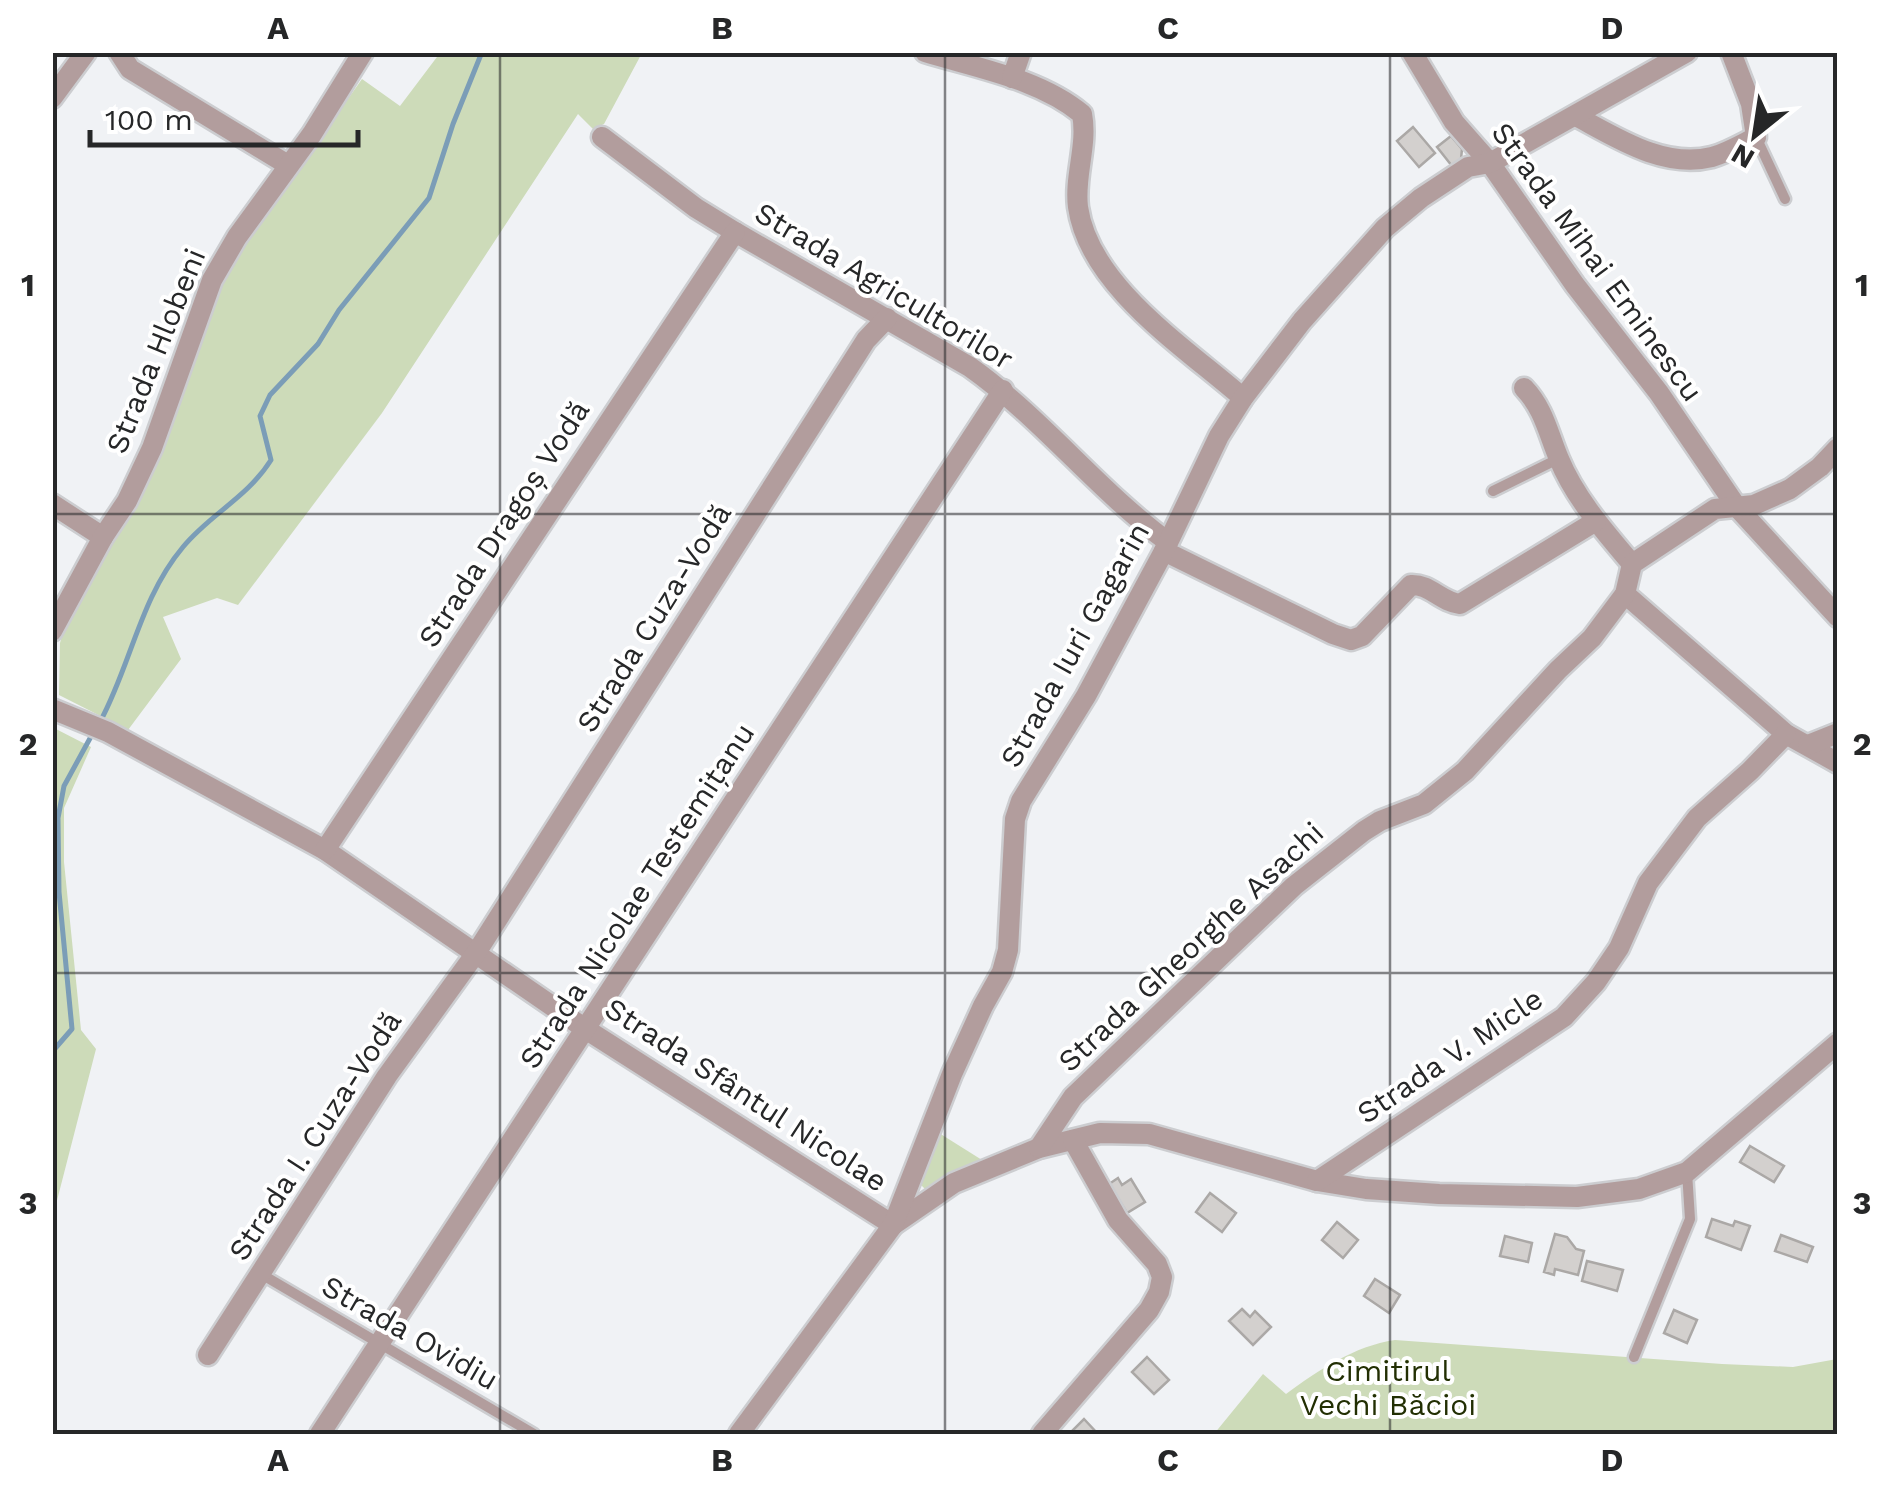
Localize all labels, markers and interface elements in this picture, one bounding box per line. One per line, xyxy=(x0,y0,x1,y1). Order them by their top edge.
text: A xyxy=(267,9,289,47)
text: B xyxy=(711,9,733,47)
text: C xyxy=(1157,9,1179,47)
text: D xyxy=(1601,9,1623,47)
scale bar xyxy=(90,85,358,147)
north arrow xyxy=(1705,85,1805,185)
text: 100 m xyxy=(105,102,193,137)
street label: Strada Mihai Eminescu xyxy=(1484,116,1710,408)
text: N xyxy=(1726,137,1760,176)
street label: Strada Agricultorilor xyxy=(749,195,1020,376)
street label: Strada Hlobeni xyxy=(99,243,213,458)
text: 1 xyxy=(21,266,35,304)
text: 1 xyxy=(1855,266,1869,304)
street label: Strada Dragoș Vodă xyxy=(411,394,596,654)
street label: Strada Cuza-Vodă xyxy=(569,497,738,739)
street label: Strada Iuri Gagarin xyxy=(993,516,1156,773)
street label: Strada Nicolae Testemițanu xyxy=(512,717,761,1075)
text: 2 xyxy=(18,725,38,763)
text: 2 xyxy=(1852,725,1872,763)
street label: Strada Gheorghe Asachi xyxy=(1051,815,1330,1079)
street label: Strada V. Micle xyxy=(1350,981,1549,1130)
street label: Strada Sfântul Nicolae xyxy=(599,990,894,1199)
street label: Strada I. Cuza-Vodă xyxy=(221,1005,408,1267)
text: 3 xyxy=(19,1184,37,1222)
text: 3 xyxy=(1853,1184,1871,1222)
street label: Strada Ovidiu xyxy=(316,1268,504,1397)
park label: Cimitirul Vechi Băcioi xyxy=(1300,1353,1476,1422)
text: A xyxy=(267,1441,289,1479)
text: B xyxy=(711,1441,733,1479)
text: C xyxy=(1157,1441,1179,1479)
text: D xyxy=(1601,1441,1623,1479)

